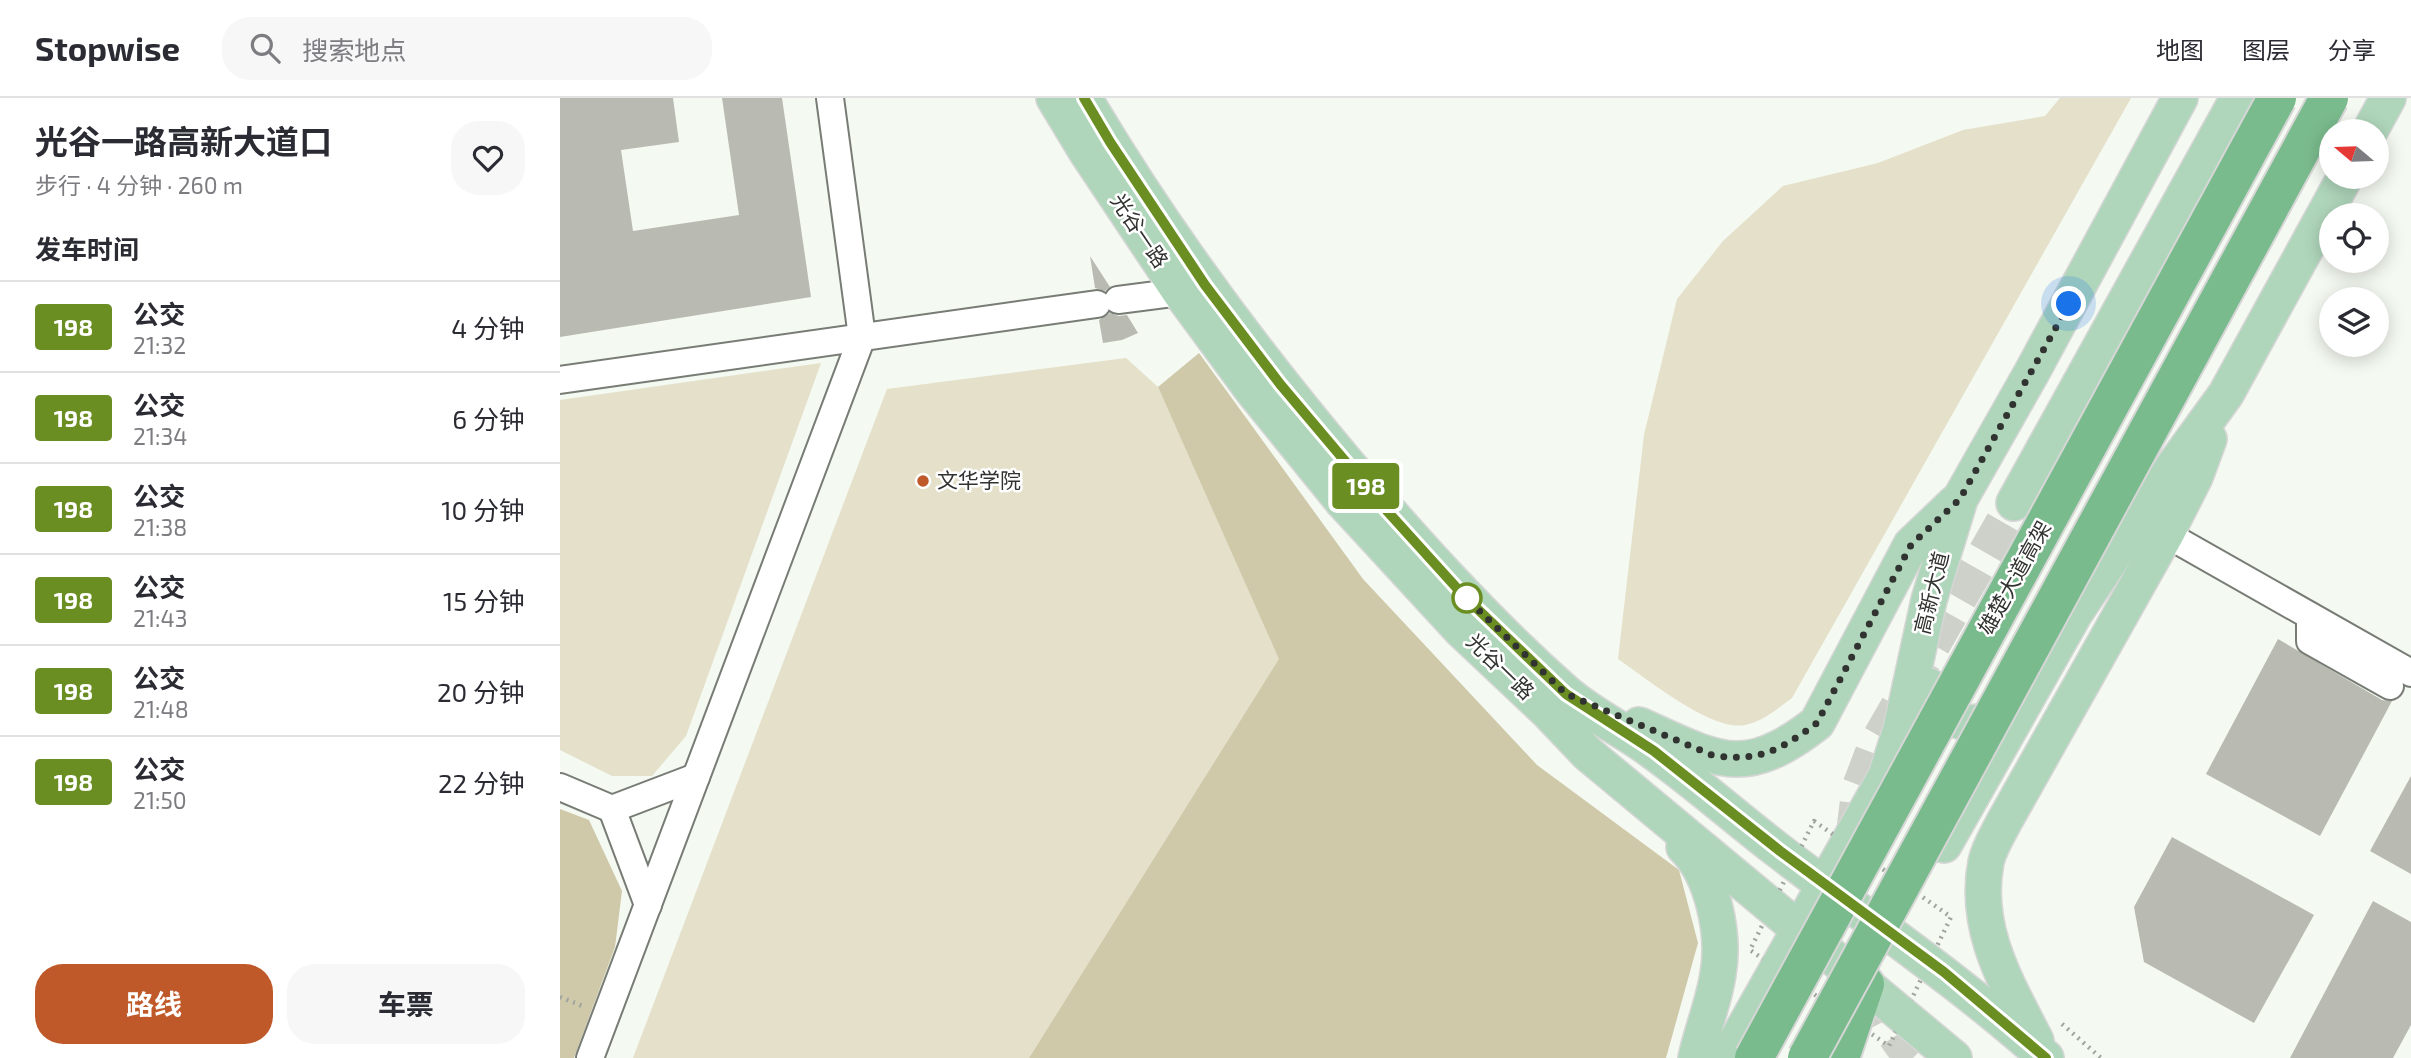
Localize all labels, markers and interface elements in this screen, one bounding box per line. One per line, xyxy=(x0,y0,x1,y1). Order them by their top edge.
search box xyxy=(222,17,712,80)
text: Stopwise xyxy=(35,28,180,68)
icon: search xyxy=(246,29,284,67)
text: 搜索地点 xyxy=(302,34,406,65)
text: 地图 xyxy=(2156,35,2204,64)
text: 图层 xyxy=(2242,35,2290,64)
text: 分享 xyxy=(2328,35,2376,64)
north arrow xyxy=(2319,119,2389,189)
map controls xyxy=(2319,119,2389,357)
text: 光谷一路高新大道口 xyxy=(35,121,332,161)
button: heart xyxy=(451,121,525,195)
text: 步行 · 4 分钟 · 260 m xyxy=(35,171,243,199)
street label: 光谷一路 xyxy=(1106,188,1174,272)
button: locate xyxy=(2319,203,2389,273)
text: 发车时间 xyxy=(35,233,139,264)
your location xyxy=(2051,286,2086,321)
button: layers xyxy=(2319,287,2389,357)
text: 公交 xyxy=(133,298,185,329)
text: 198 xyxy=(54,312,93,341)
text: 4 分钟 xyxy=(451,312,525,343)
text: 21:32 xyxy=(133,331,186,359)
text: 公交 xyxy=(133,389,185,420)
text: 198 xyxy=(54,403,93,432)
text: 6 分钟 xyxy=(452,403,525,434)
text: 21:34 xyxy=(133,422,187,450)
line badge: 198 xyxy=(1326,463,1406,509)
place label: 文华学院 xyxy=(937,467,1021,492)
text: 198 xyxy=(1346,471,1386,500)
marker: 文华学院 xyxy=(915,473,931,489)
text: 公交 xyxy=(133,480,185,511)
text: 198 xyxy=(54,494,93,523)
text: 10 分钟 xyxy=(441,494,525,525)
text: 21:38 xyxy=(133,513,187,541)
street label: 雄楚大道高架 xyxy=(1972,516,2055,638)
street label: 高新大道 xyxy=(1908,549,1953,636)
text: 公交 xyxy=(133,571,185,602)
unlabelled marker xyxy=(1452,583,1482,613)
text: 198 xyxy=(54,585,93,614)
text: 15 分钟 xyxy=(443,585,525,616)
text: 21:43 xyxy=(133,604,187,632)
street label: 光谷一路 xyxy=(1462,628,1540,704)
text: 公交 xyxy=(133,662,185,693)
text: 198 xyxy=(54,676,93,705)
text: 20 分钟 xyxy=(437,676,525,707)
text: 21:48 xyxy=(133,695,189,723)
text: 公交 xyxy=(133,753,185,784)
text: 198 xyxy=(54,767,93,796)
text: 22 分钟 xyxy=(438,767,525,798)
text: 21:50 xyxy=(133,786,187,814)
button: 路线 xyxy=(35,964,273,1044)
button: 车票 xyxy=(287,964,525,1044)

